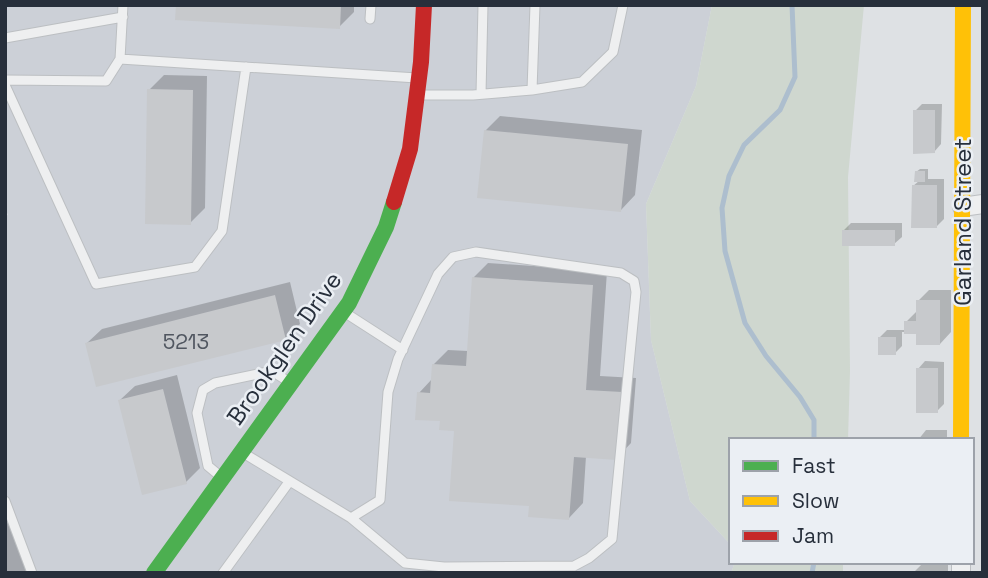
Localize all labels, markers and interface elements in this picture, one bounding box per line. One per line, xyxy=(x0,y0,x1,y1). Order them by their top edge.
street label: Garland Street xyxy=(947,138,978,306)
street label: Brookglen Drive xyxy=(220,265,348,431)
house number: 5213 xyxy=(163,328,209,355)
legend xyxy=(729,438,974,564)
text: Fast xyxy=(792,452,836,479)
text: Slow xyxy=(792,487,840,514)
text: Jam xyxy=(792,522,834,549)

